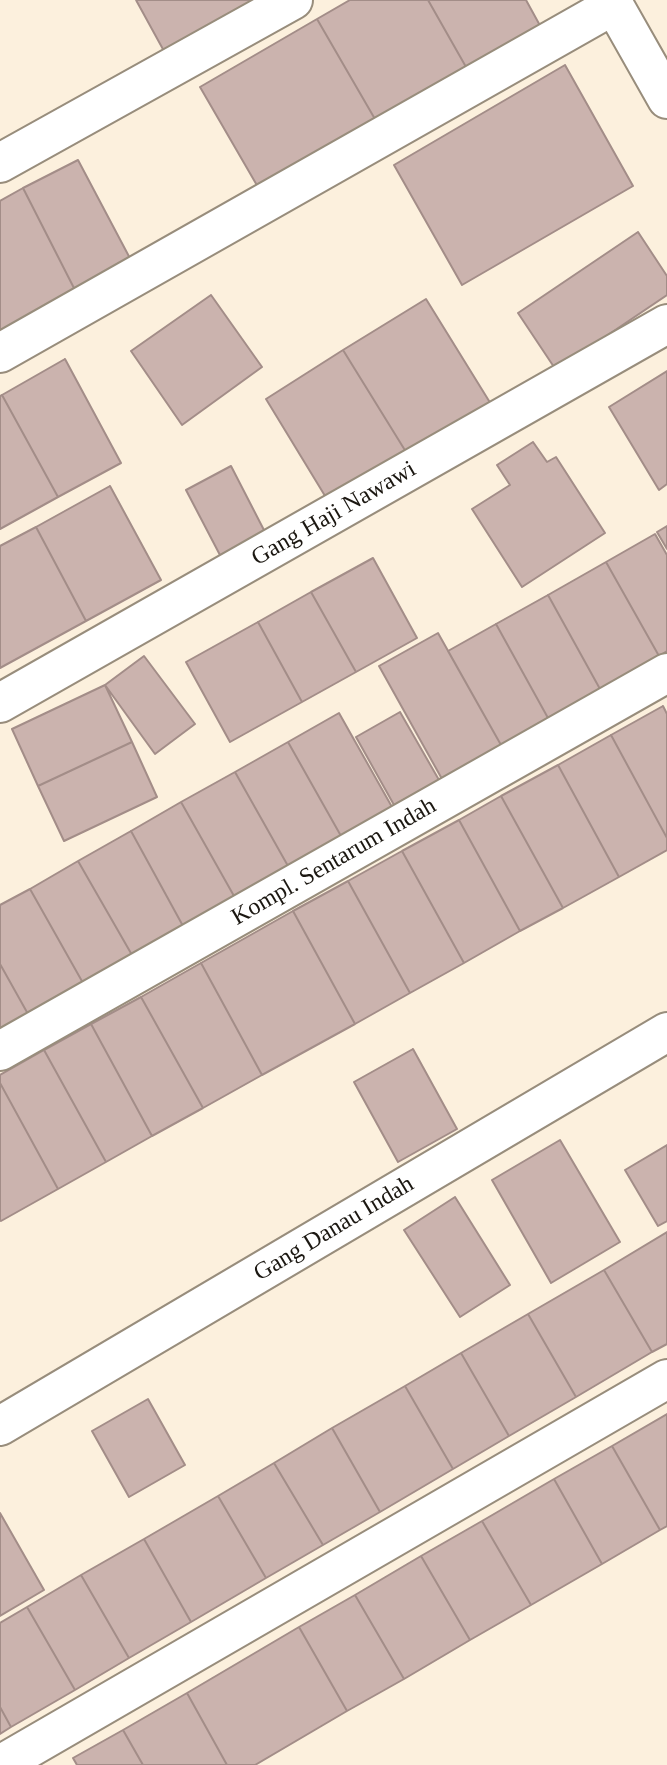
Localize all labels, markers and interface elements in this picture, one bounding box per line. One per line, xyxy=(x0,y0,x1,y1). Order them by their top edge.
street label: Gang Haji Nawawi xyxy=(247,455,421,573)
street label: Kompl. Sentarum Indah xyxy=(227,792,441,932)
street label: Gang Danau Indah xyxy=(249,1170,419,1288)

